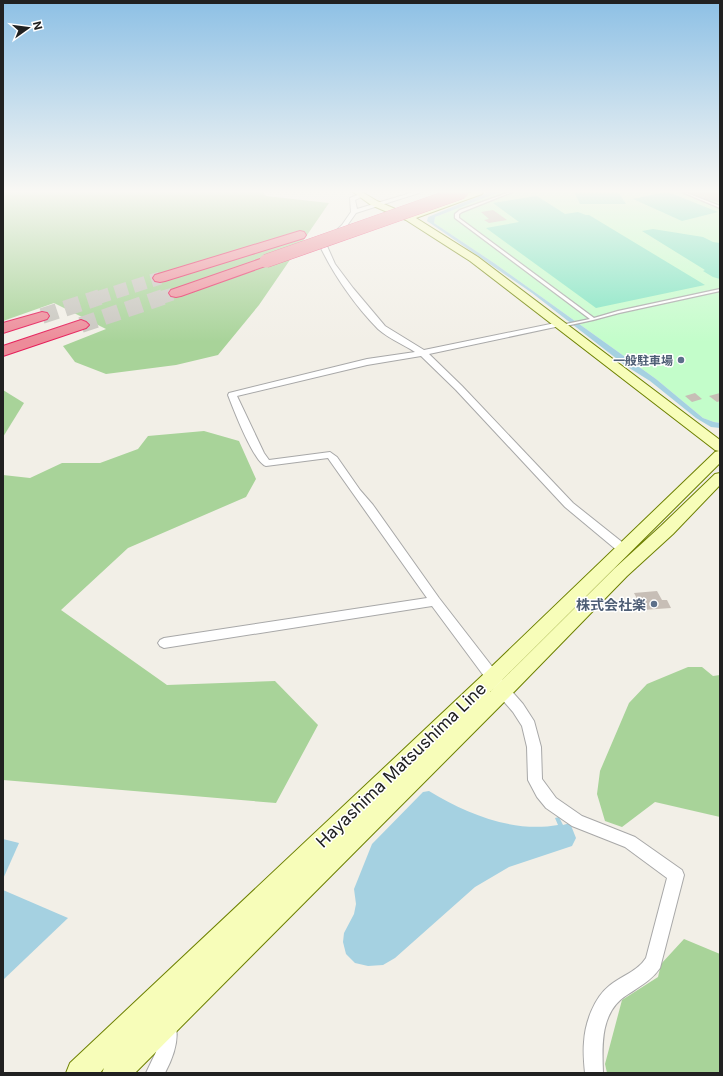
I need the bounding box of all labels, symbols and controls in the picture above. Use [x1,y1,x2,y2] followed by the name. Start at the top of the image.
[8,8,48,48] north arrow
[30,20,46,31] text: N
[613,353,673,368] place label: 一般駐車場
[676,355,686,365] marker: 一般駐車場
[576,596,646,613] place label: 株式会社楽
[649,599,659,609] marker: 株式会社楽
[312,678,490,852] street label: Hayashima Matsushima Line

